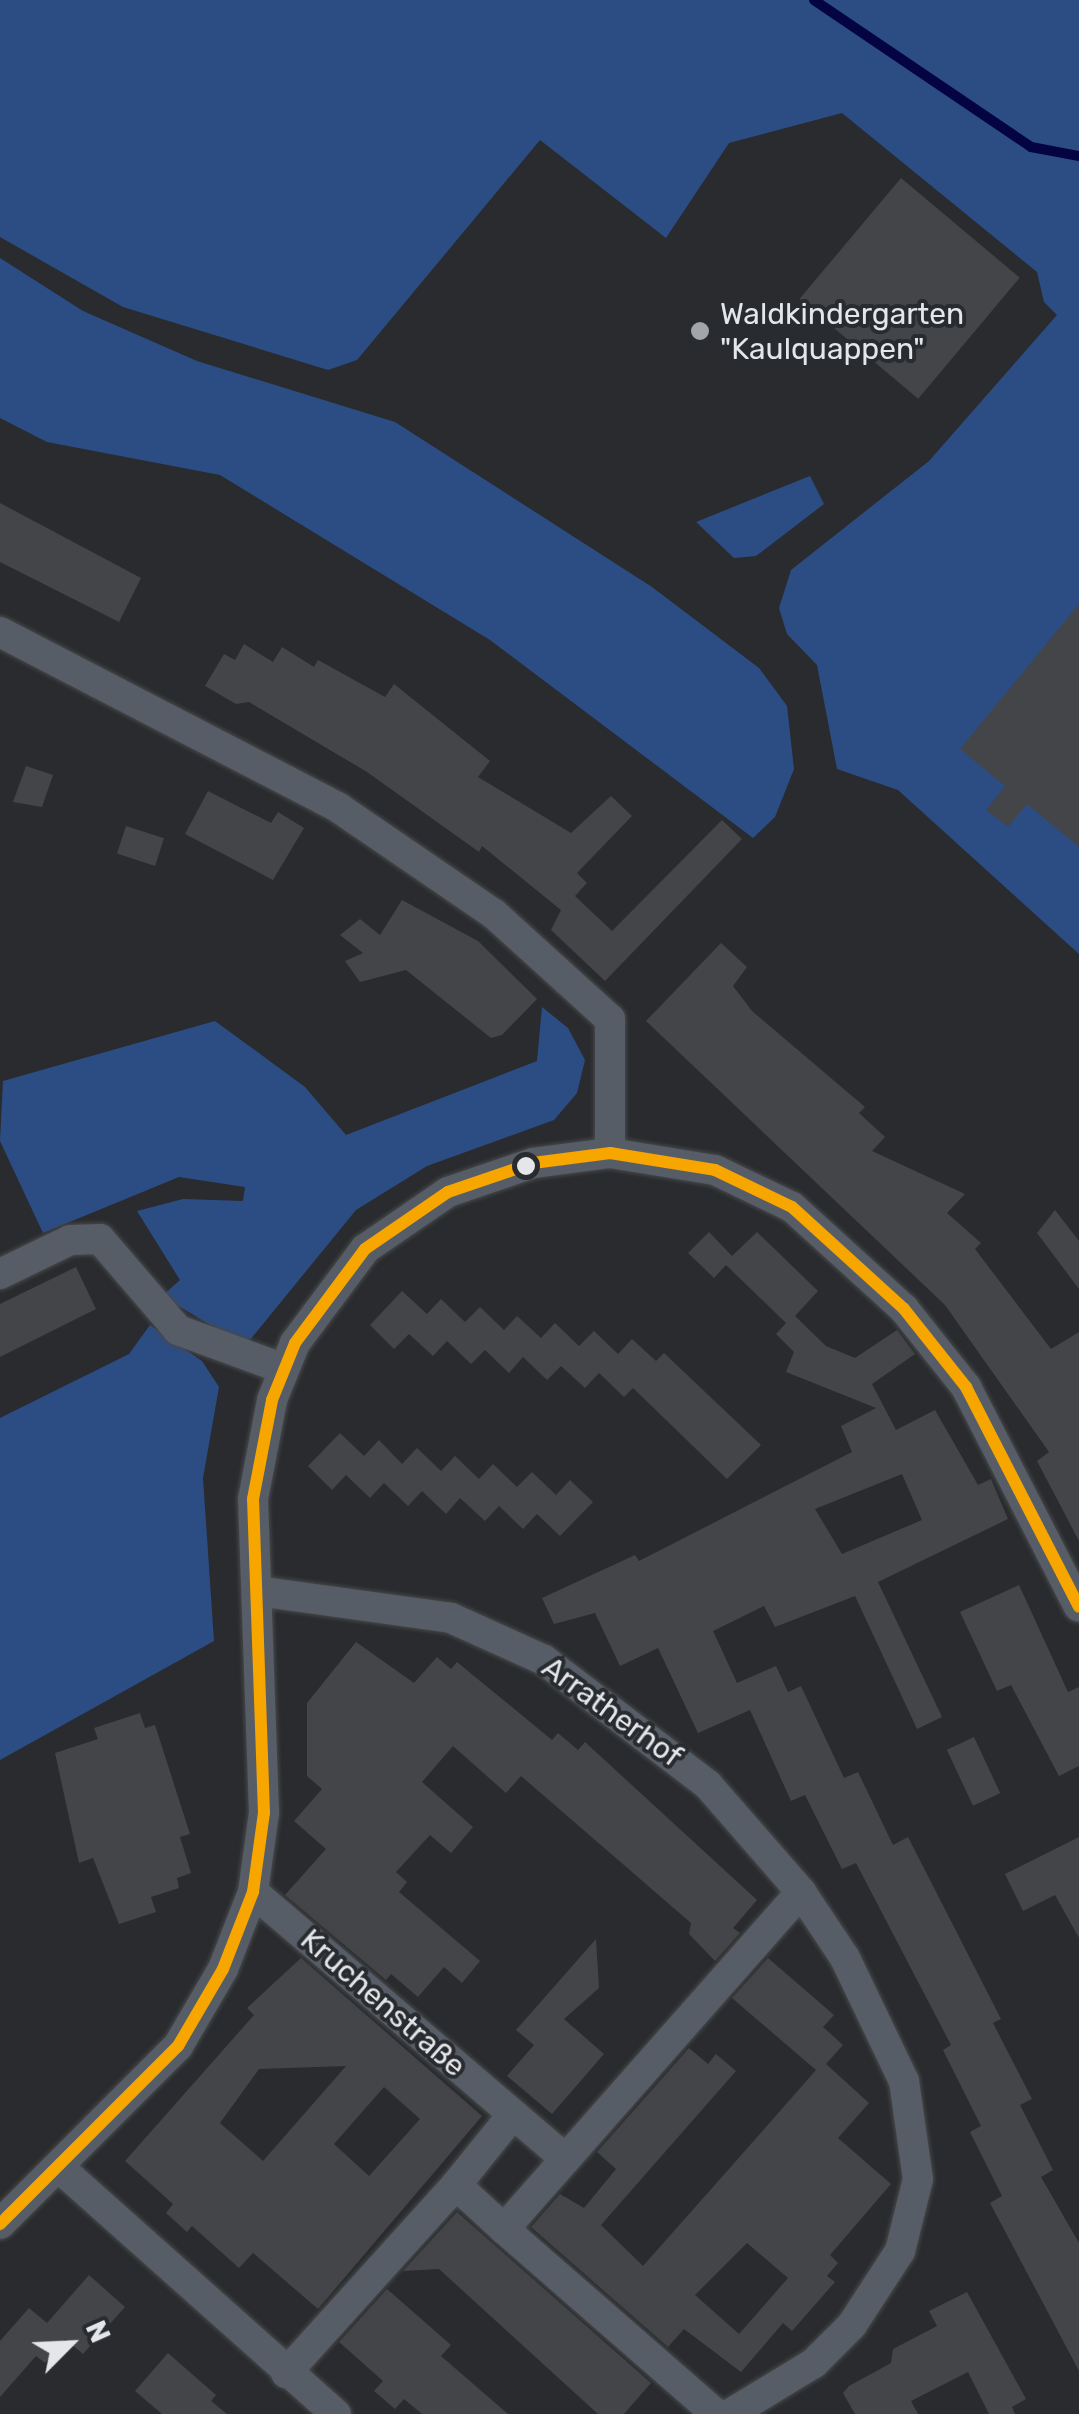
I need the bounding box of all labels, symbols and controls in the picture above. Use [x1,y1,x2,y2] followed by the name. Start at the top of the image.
[720,296,964,366] place label: Waldkindergarten "Kaulquappen"
[689,320,711,342] marker: Waldkindergarten "Kaulquappen"
[516,1156,536,1176] unlabelled marker
[535,1649,689,1775] street label: Arratherhof
[293,1922,473,2084] street label: Kruchenstraße
[20,2294,120,2394] north arrow
[79,2316,117,2347] text: N

